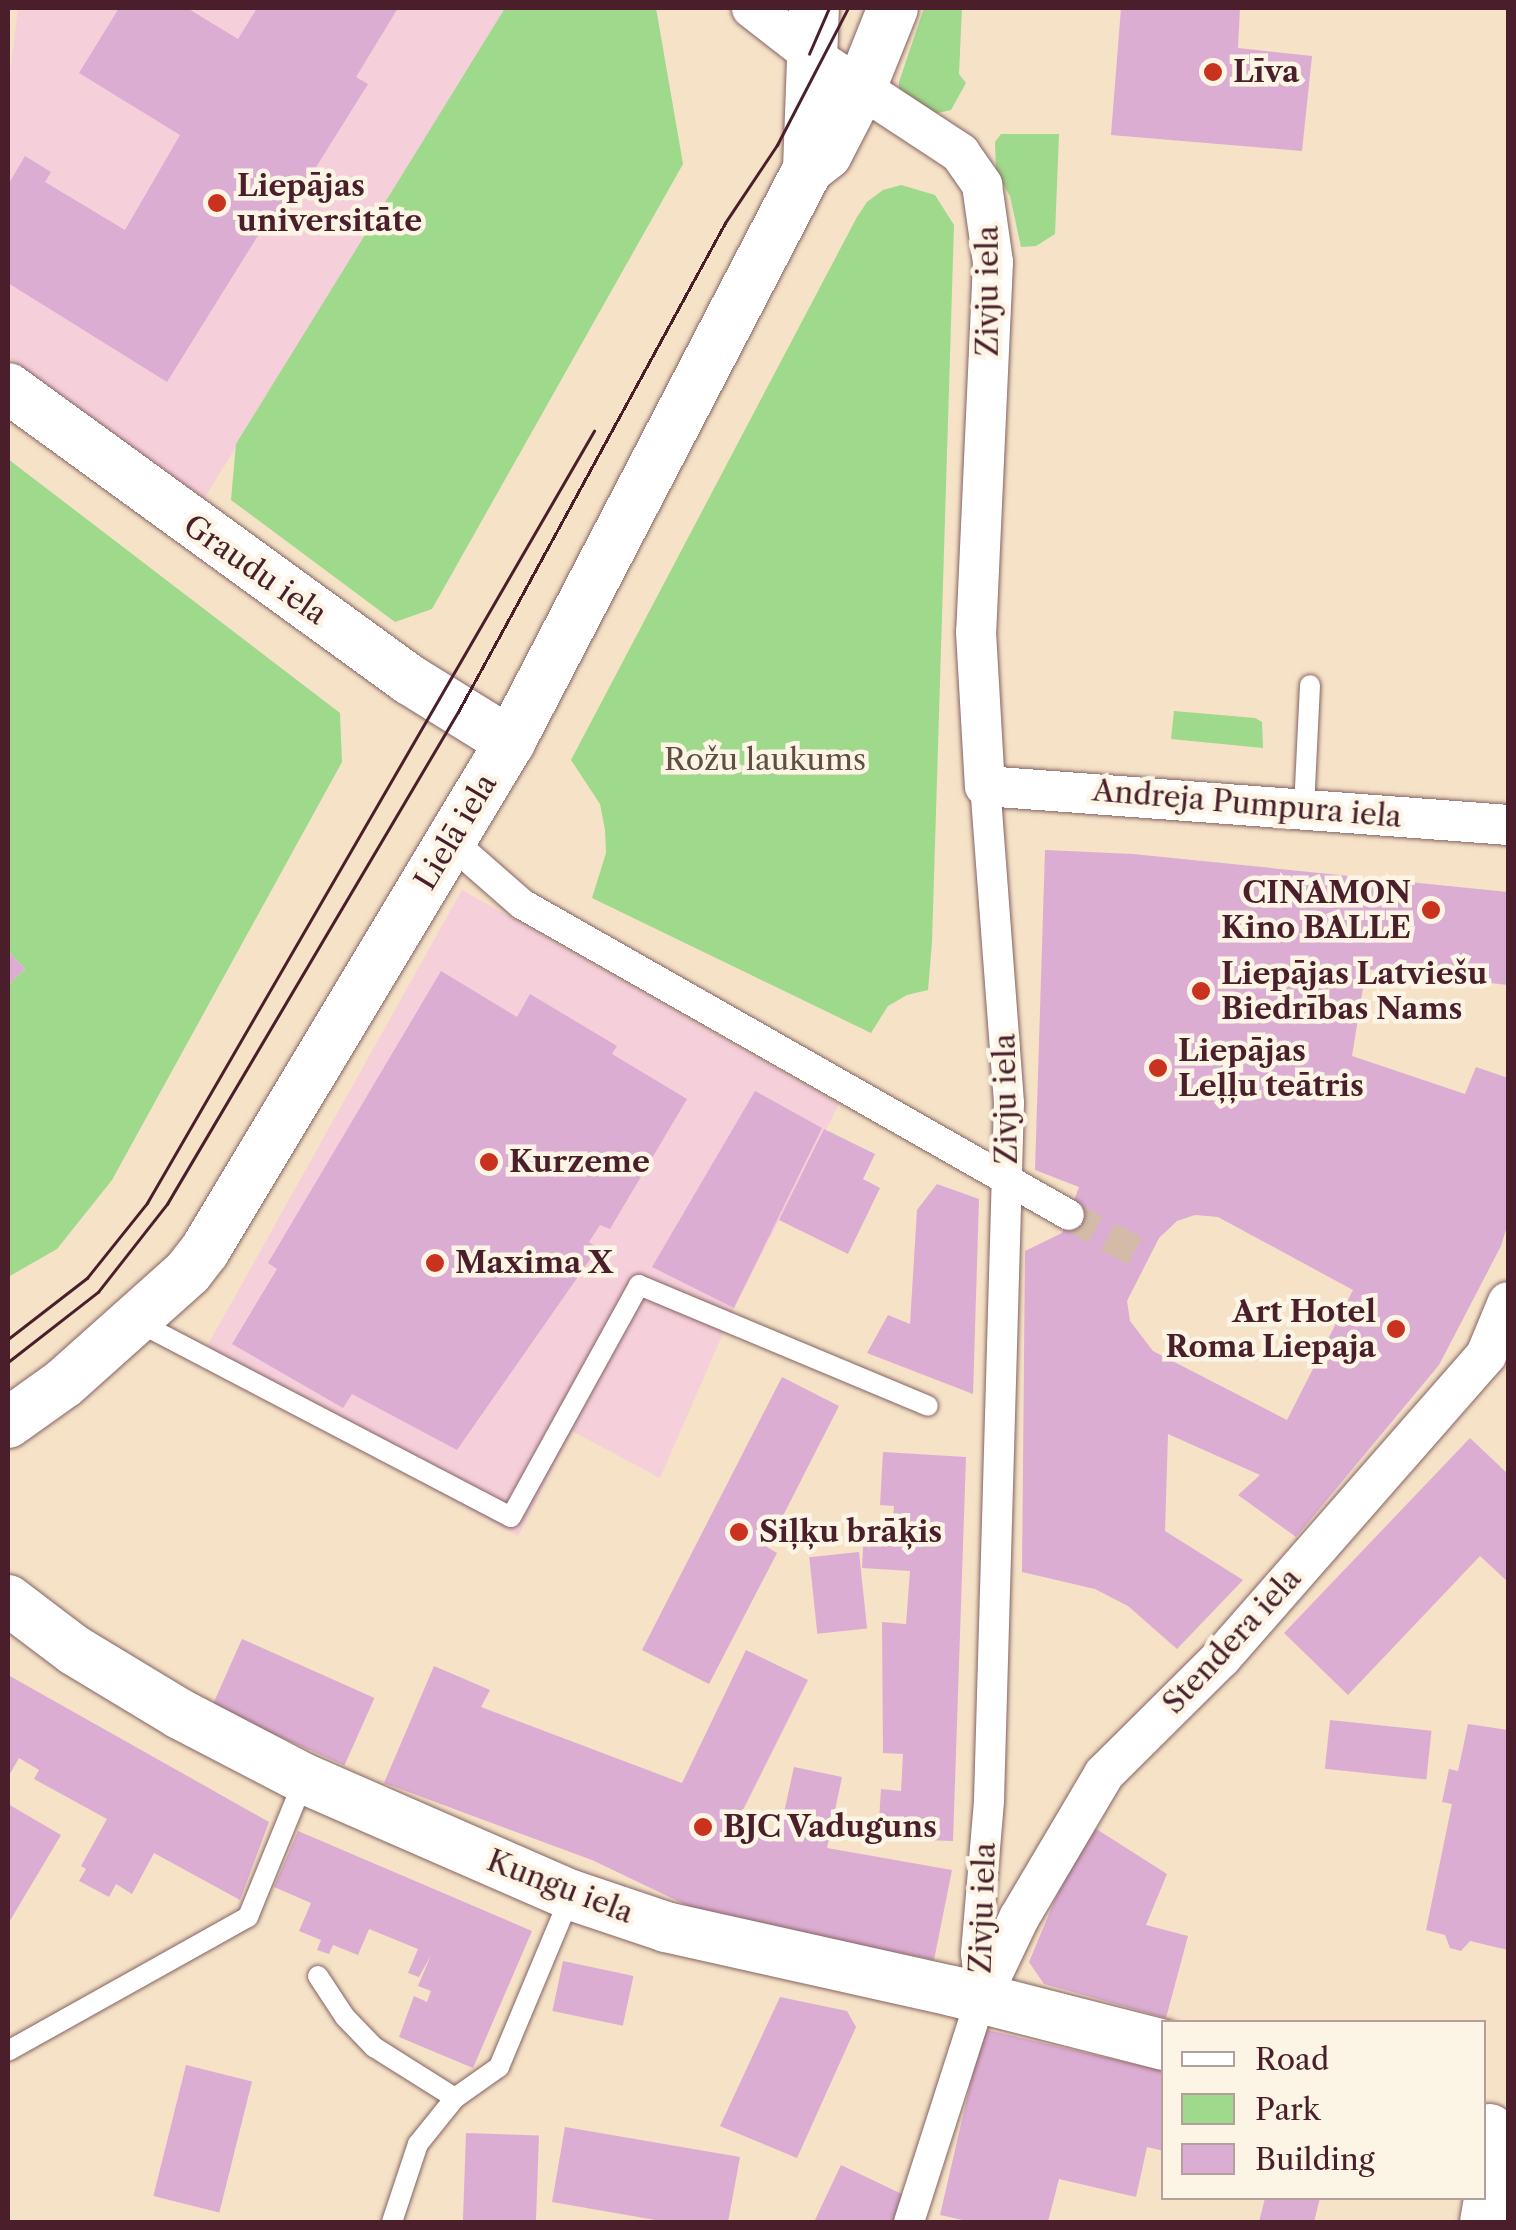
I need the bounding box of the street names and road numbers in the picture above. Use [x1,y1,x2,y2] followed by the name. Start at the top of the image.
[970,226,1006,356] street label: Zivju iela
[177,508,333,632] street label: Graudu iela
[407,767,505,897] street label: Lielā iela
[1091,773,1403,835] street label: Andreja Pumpura iela
[987,1033,1025,1165] street label: Zivju iela
[1155,1561,1309,1721] street label: Stendera iela
[963,1842,1003,1974] street label: Zivju iela
[482,1843,638,1931] street label: Kungu iela

